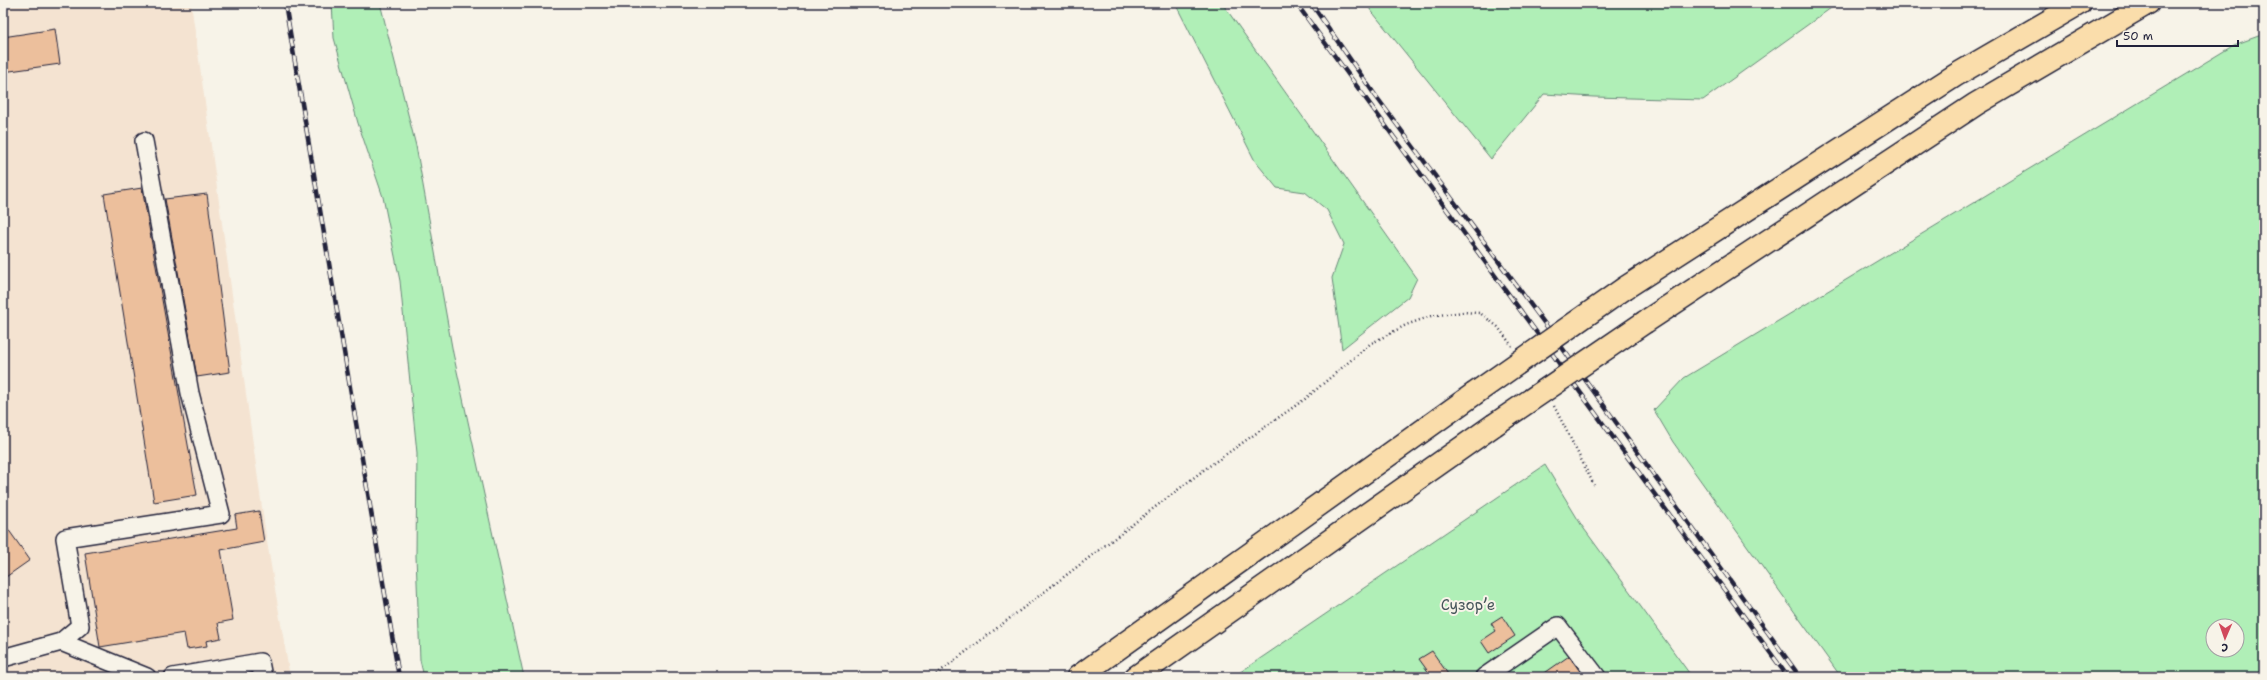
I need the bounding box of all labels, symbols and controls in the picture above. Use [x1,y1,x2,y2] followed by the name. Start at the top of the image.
[2117,22,2238,48] scale bar
[2123,28,2153,44] text: 50 m
[1441,595,1495,615] park label: Сузорʼе
[2205,618,2245,658] north arrow
[2221,640,2228,655] text: С

